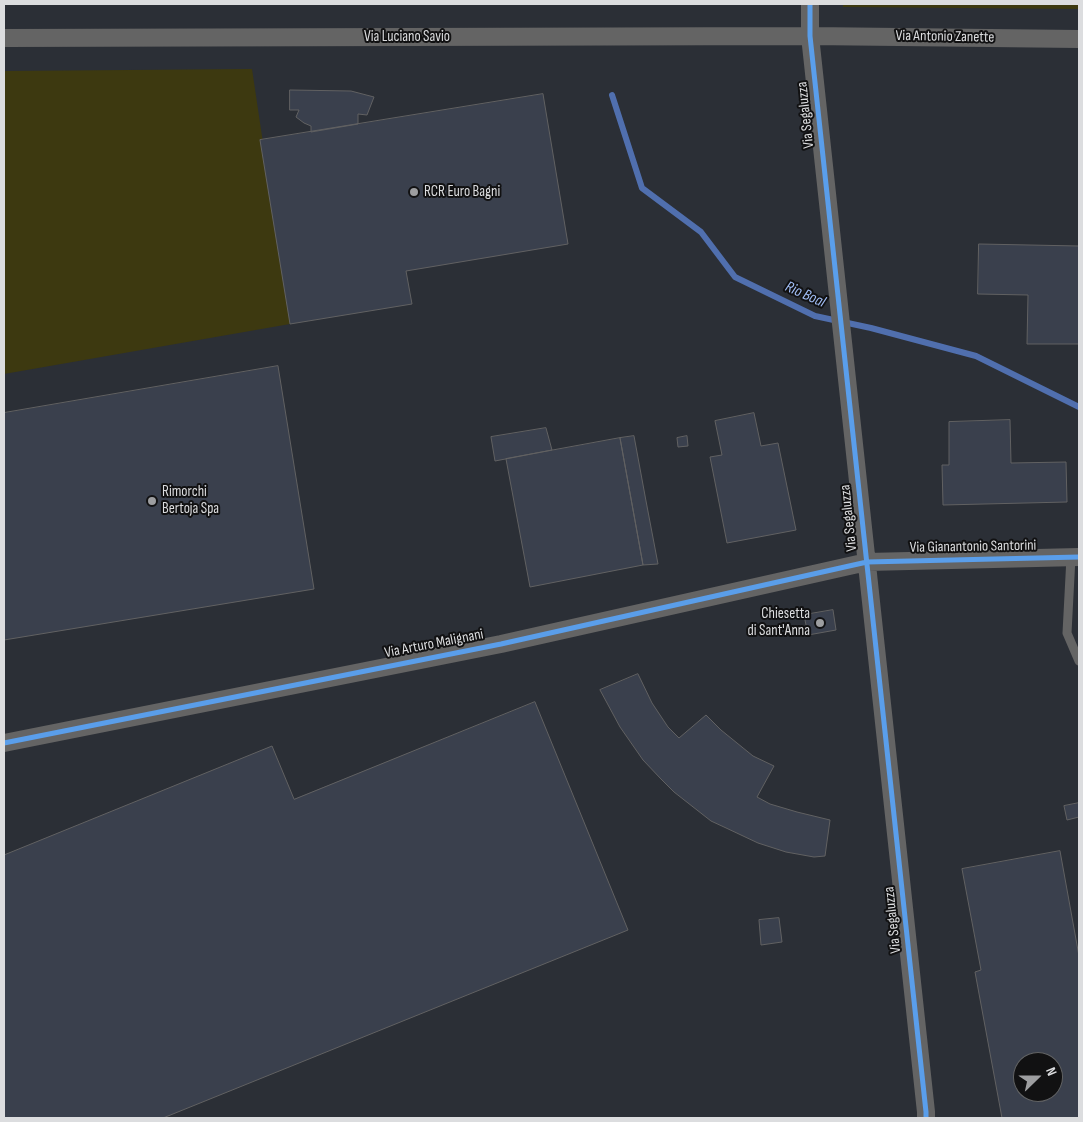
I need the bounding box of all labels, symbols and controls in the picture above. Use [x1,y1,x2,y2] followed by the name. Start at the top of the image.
[896,27,994,47] street label: Via Antonio Zanette
[364,28,450,46] street label: Via Luciano Savio
[794,81,818,149] street label: Via Segaluzza
[424,183,500,201] place label: RCR Euro Bagni
[408,186,420,198] marker: RCR Euro Bagni
[782,278,828,312] water label: Rio Boal
[162,483,219,518] place label: Rimorchi Bertoja Spa
[837,484,861,552] street label: Via Segaluzza
[146,495,158,507] marker: Rimorchi Bertoja Spa
[910,537,1036,557] street label: Via Gianantonio Santorini
[748,605,810,640] place label: Chiesetta di Sant'Anna
[814,617,826,629] marker: Chiesetta di Sant'Anna
[383,626,485,662] street label: Via Arturo Malignani
[881,886,905,954] street label: Via Segaluzza
[1013,1052,1063,1102] north arrow
[1042,1065,1061,1078] text: N

